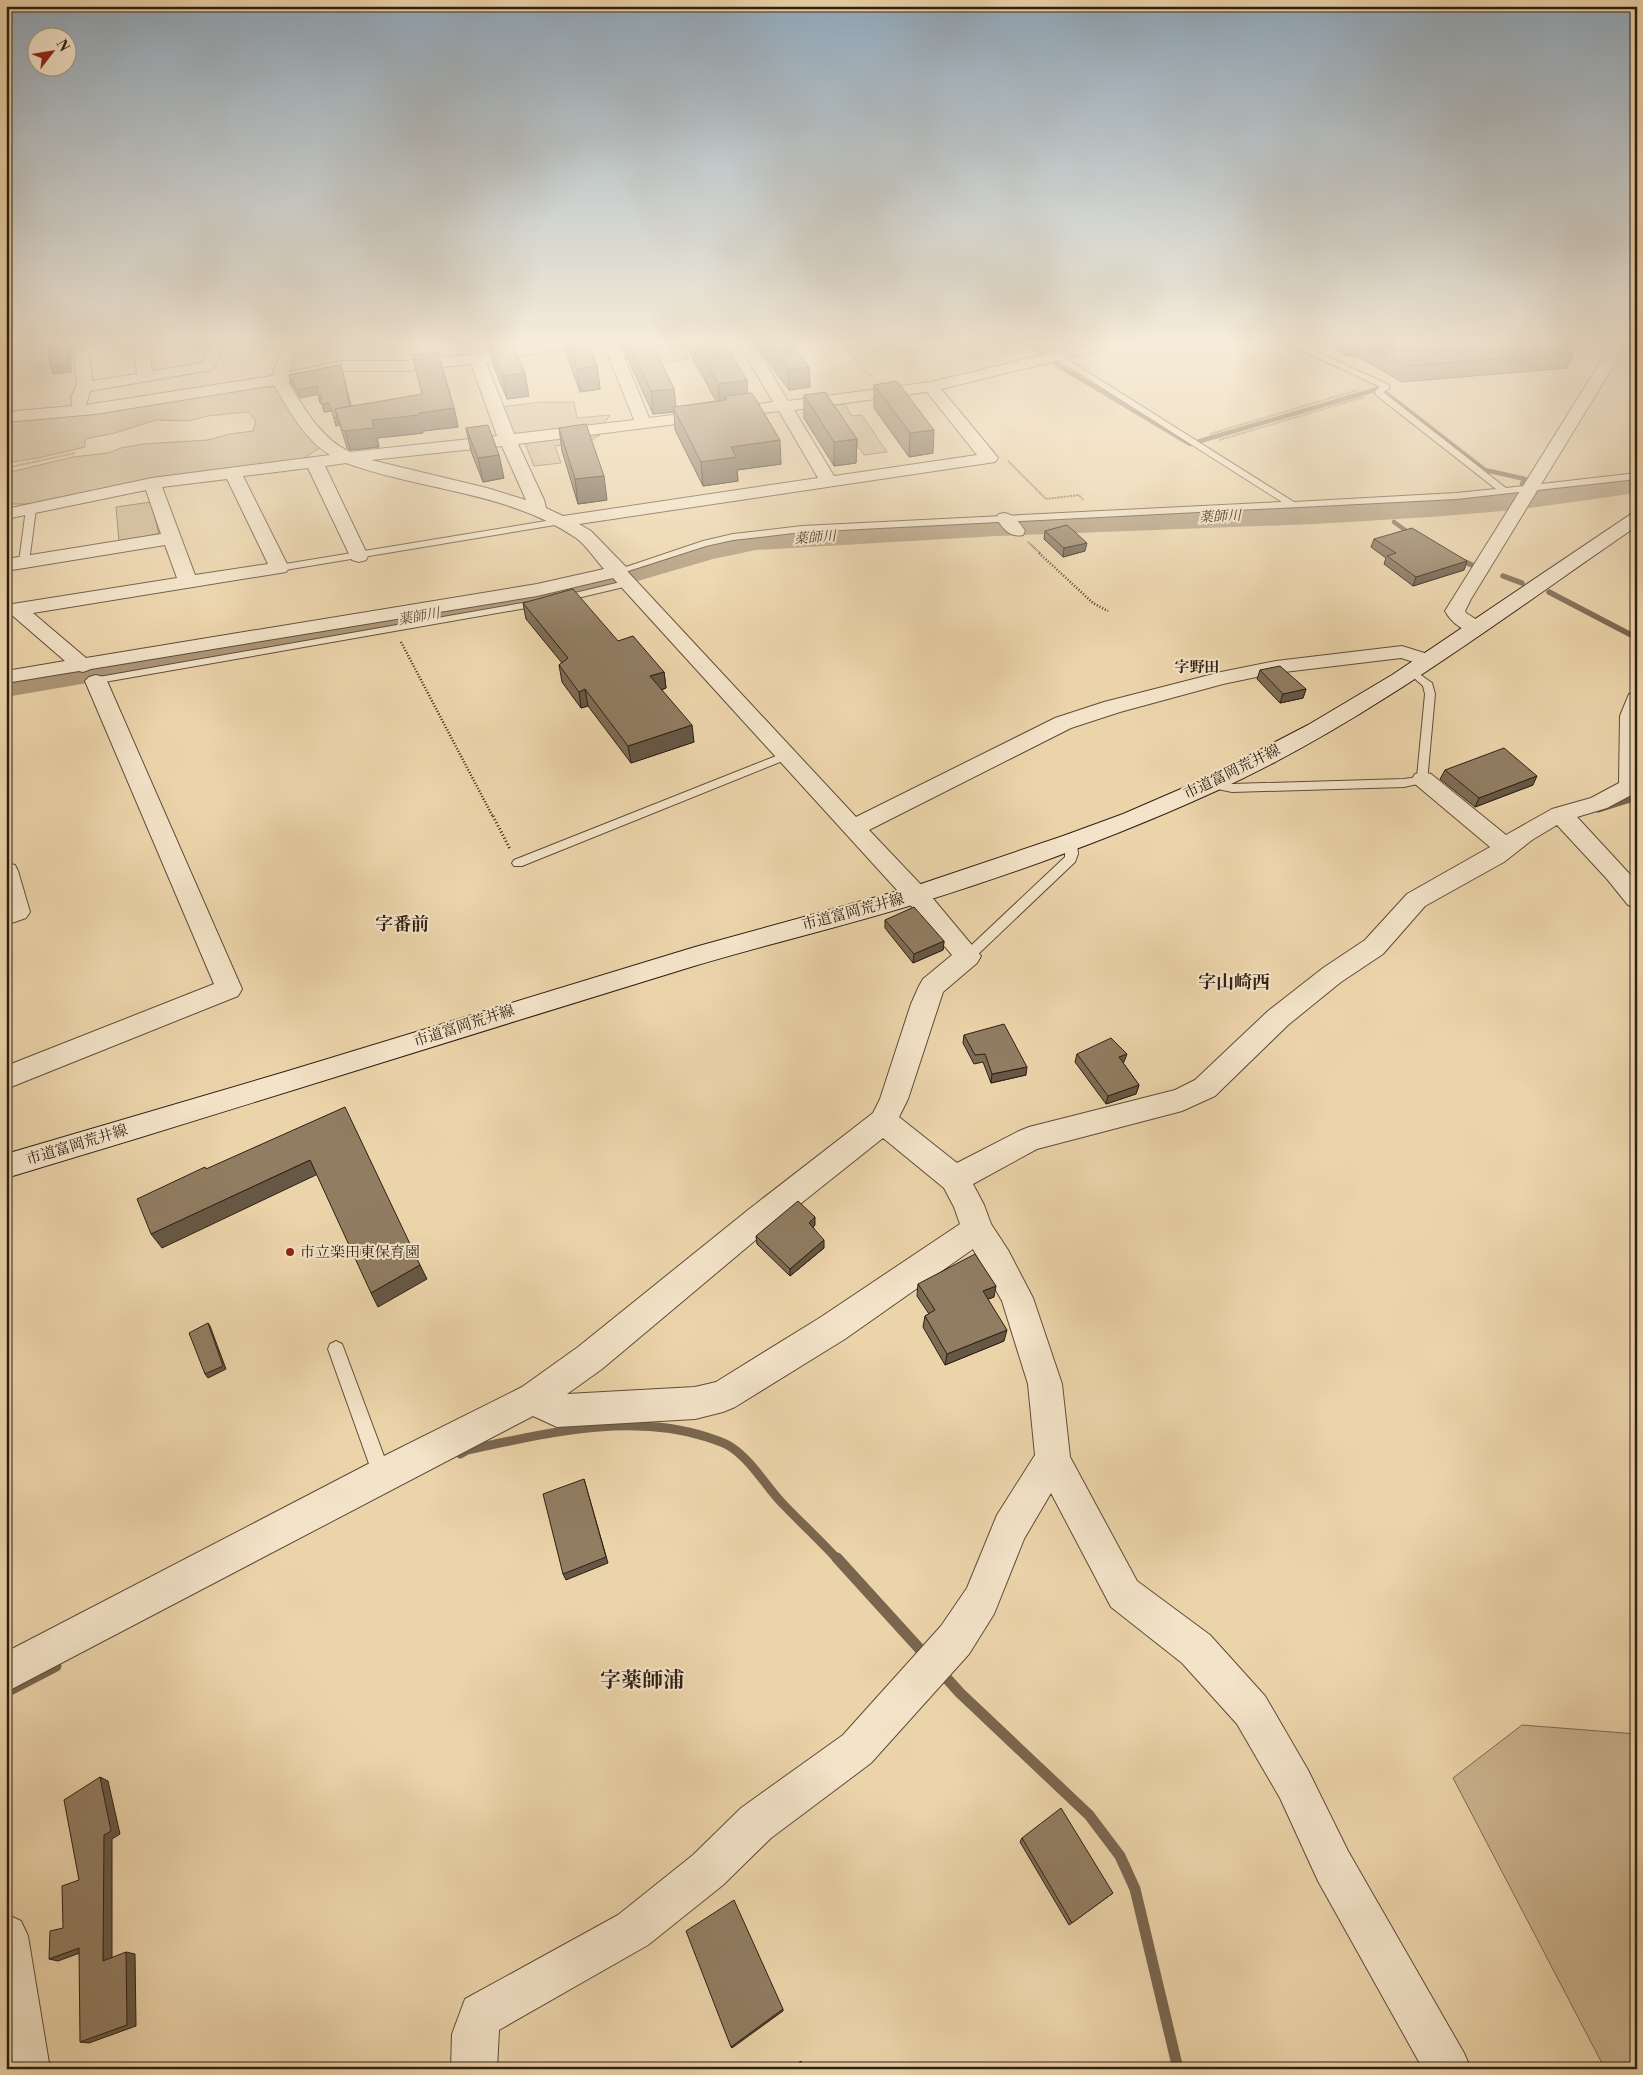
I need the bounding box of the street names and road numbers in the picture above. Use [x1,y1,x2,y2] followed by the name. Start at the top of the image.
[1181,740,1283,804] street label: 市道富岡荒井線
[800,889,906,935] street label: 市道富岡荒井線
[411,1001,517,1051] street label: 市道富岡荒井線
[24,1121,130,1169] street label: 市道富岡荒井線

